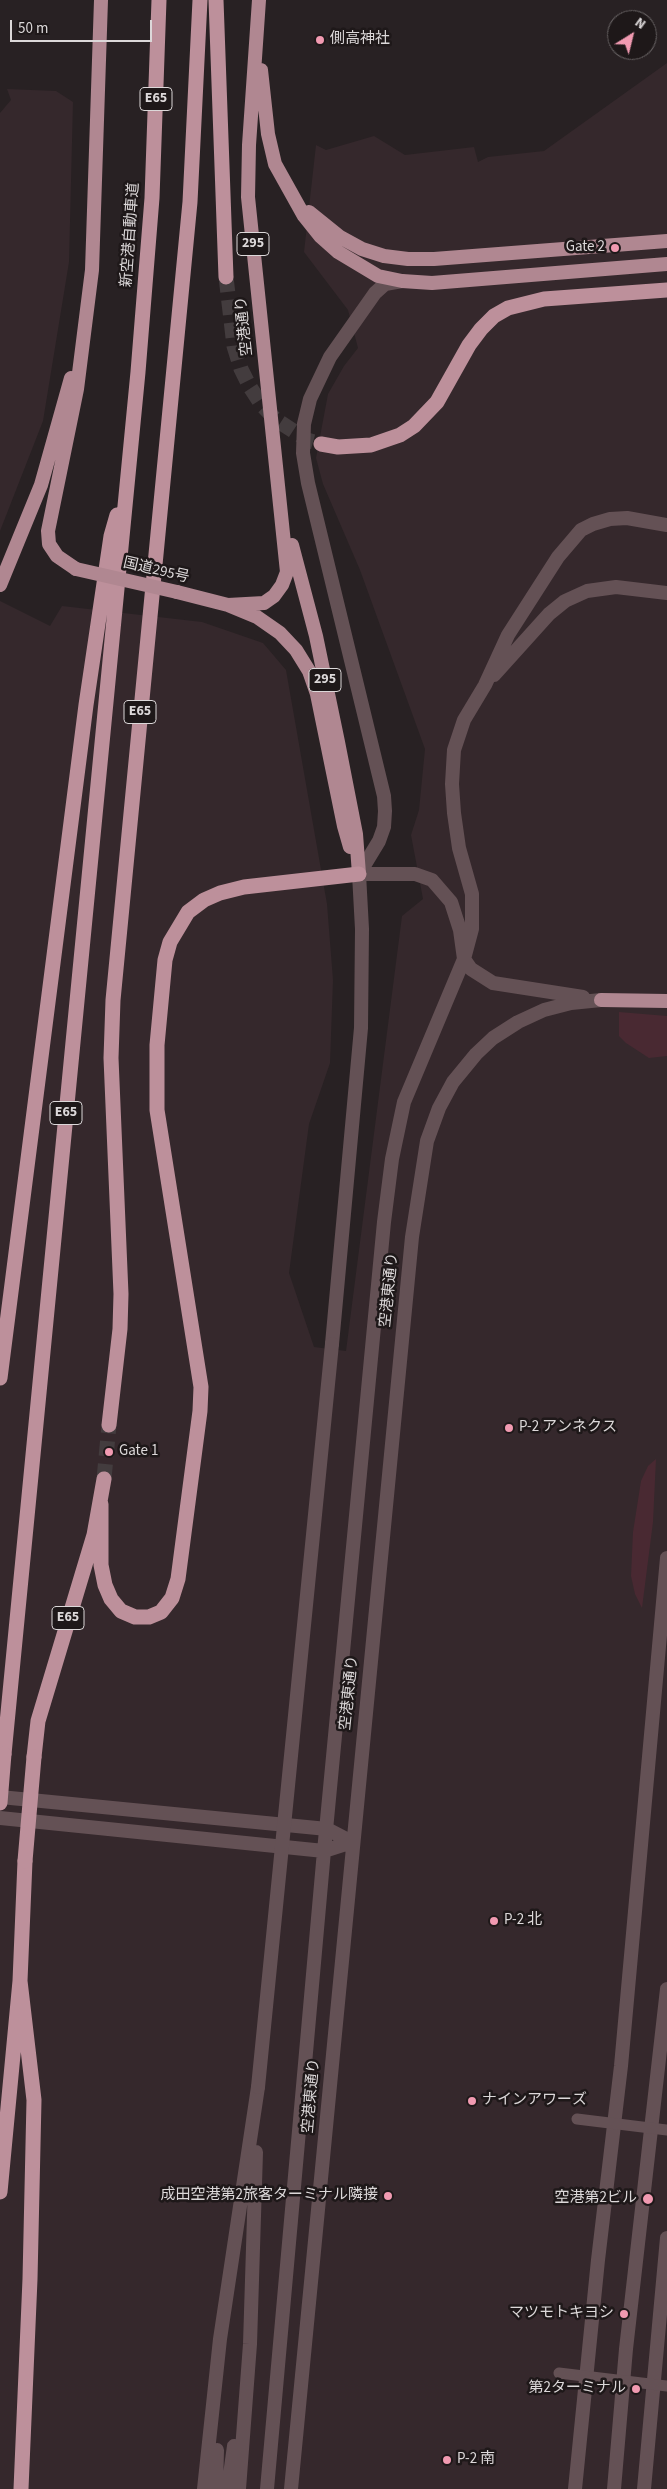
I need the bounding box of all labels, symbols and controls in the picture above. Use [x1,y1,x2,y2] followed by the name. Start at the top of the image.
[12,10,155,42] scale bar
[607,10,657,60] north arrow
[631,13,650,35] text: N
[18,18,48,39] text: 50 m
[330,31,390,49] place label: 側高神社
[314,34,326,46] marker: 側高神社
[140,88,172,110] road number: E65
[118,182,144,288] street label: 新空港自動車道
[237,232,269,255] road number: 295
[566,239,605,257] place label: Gate 2
[609,242,621,254] marker: Gate 2
[233,295,257,357] street label: 空港通り
[121,555,191,587] street label: 国道295号
[309,668,341,692] road number: 295
[124,700,156,724] road number: E65
[50,1102,82,1124] road number: E65
[377,1252,403,1328] street label: 空港東通り
[519,1419,617,1437] place label: P-2 アンネクス
[503,1422,515,1434] marker: P-2 アンネクス
[119,1443,158,1461] place label: Gate 1
[103,1446,115,1458] marker: Gate 1
[52,1606,84,1630] road number: E65
[337,1655,363,1731] street label: 空港東通り
[504,1912,542,1930] place label: P-2 北
[488,1915,500,1927] marker: P-2 北
[300,2058,324,2134] street label: 空港東通り
[482,2092,587,2110] place label: ナインアワーズ
[466,2095,478,2107] marker: ナインアワーズ
[161,2187,378,2205] place label: 成田空港第2旅客ターミナル隣接
[382,2190,394,2202] marker: 成田空港第2旅客ターミナル隣接
[555,2190,637,2208] place label: 空港第2ビル
[641,2192,655,2206] marker: 空港第2ビル
[509,2305,614,2323] place label: マツモトキヨシ
[618,2308,630,2320] marker: マツモトキヨシ
[529,2380,626,2398] place label: 第2ターミナル
[630,2383,642,2395] marker: 第2ターミナル
[457,2451,495,2469] place label: P-2 南
[441,2454,453,2466] marker: P-2 南

